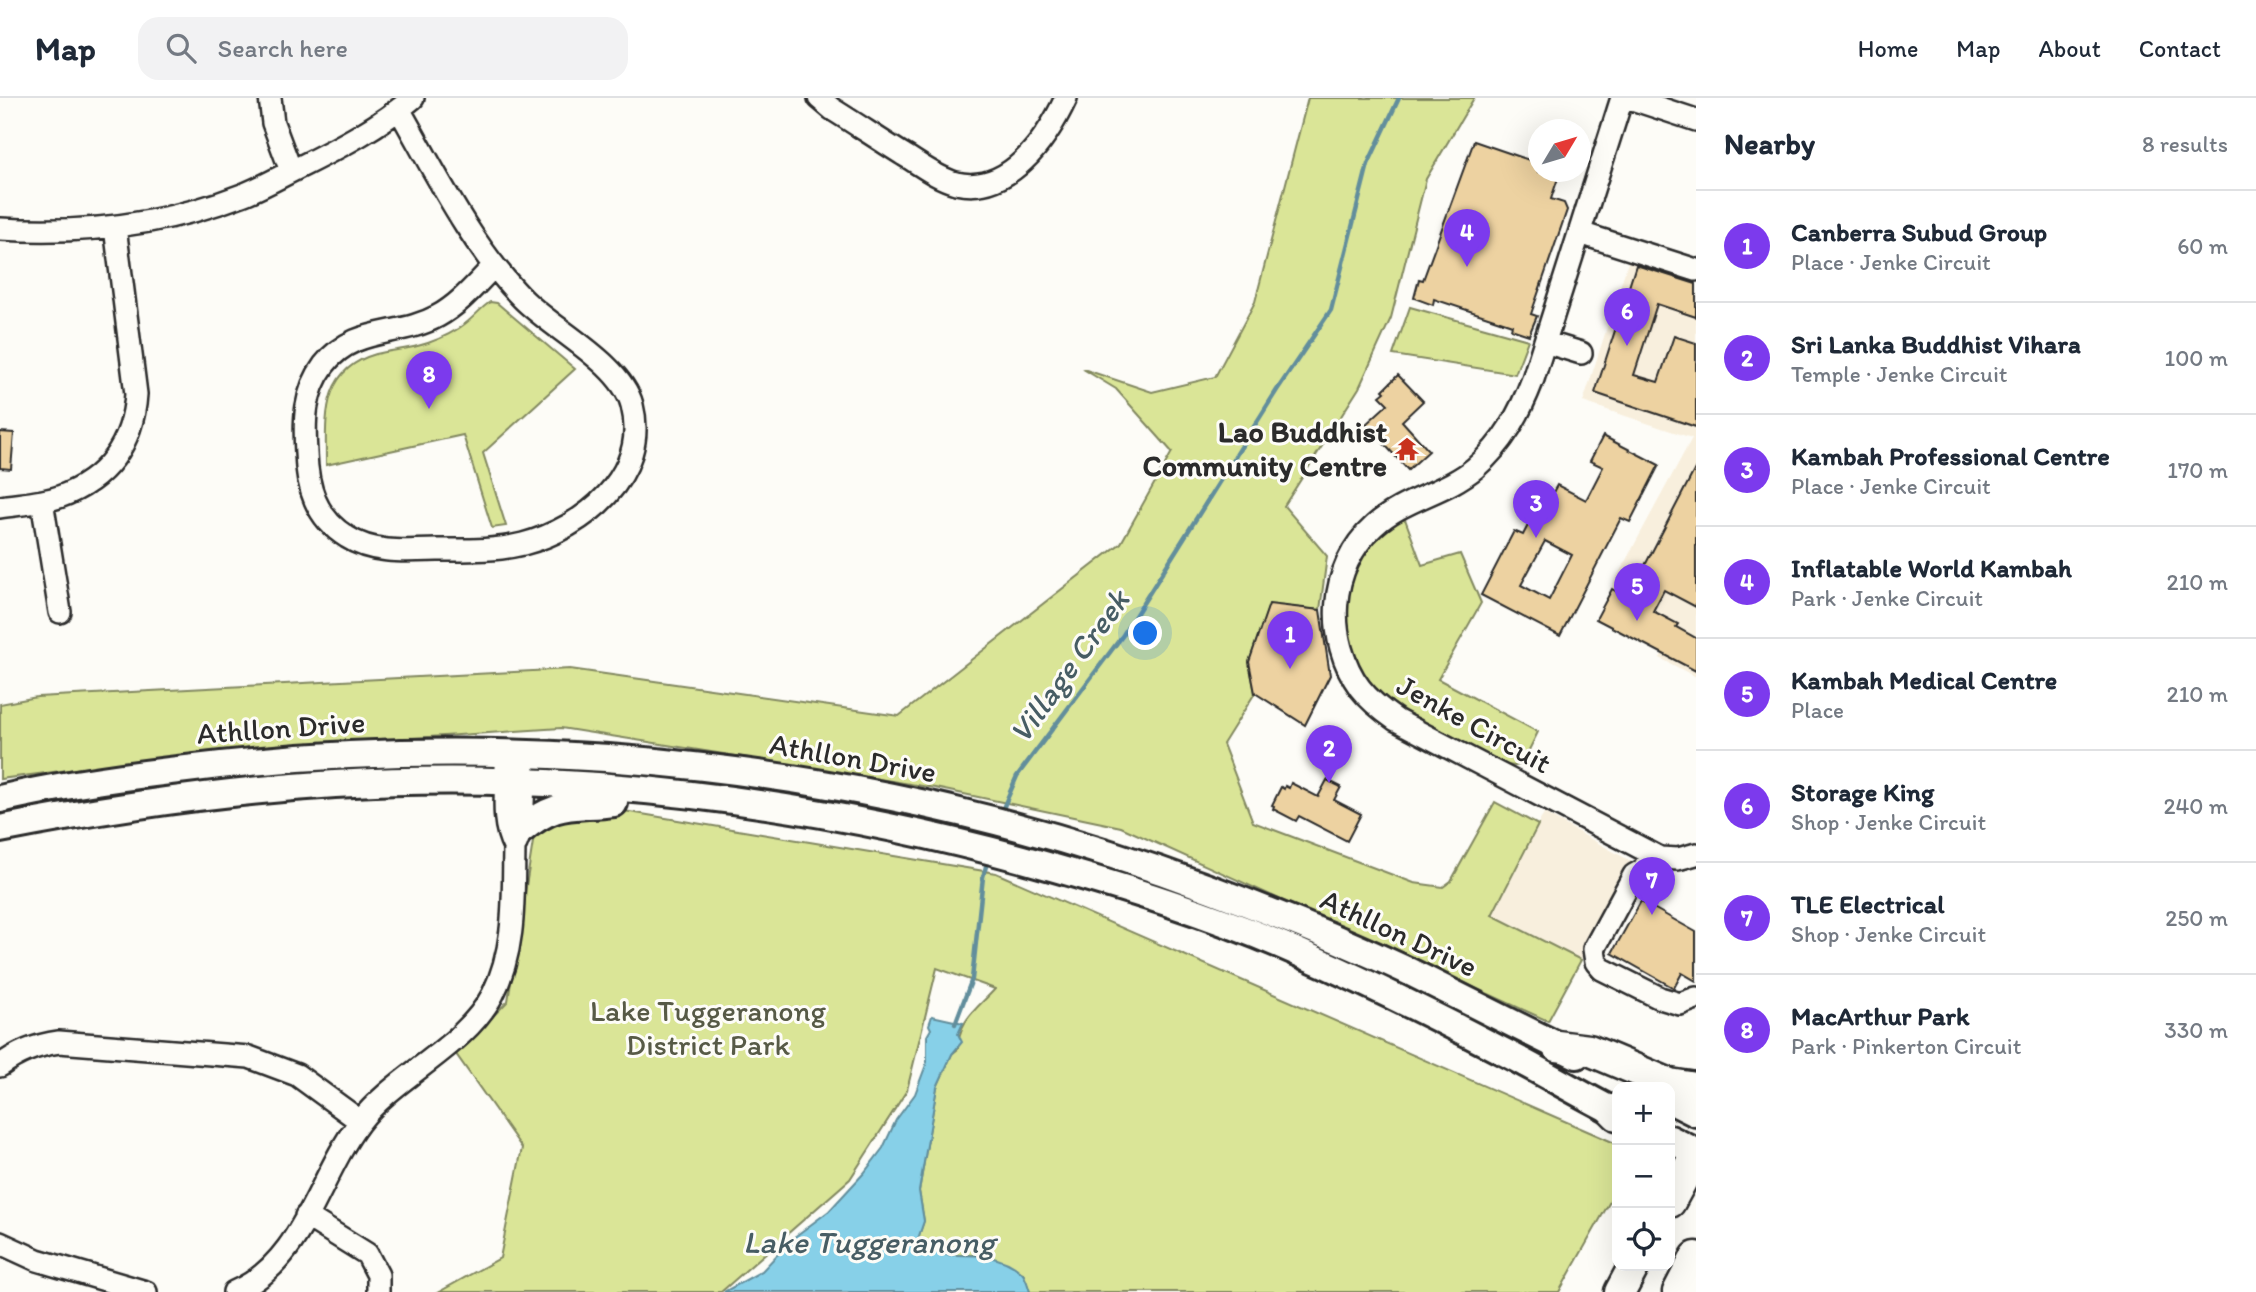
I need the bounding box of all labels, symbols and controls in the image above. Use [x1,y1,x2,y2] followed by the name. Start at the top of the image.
[138,17,628,80] search box
[35,29,96,68] text: Map
[162,29,200,67] icon: search
[218,32,348,64] text: Search here
[1858,34,1918,63] text: Home
[1956,34,2000,63] text: Map
[2038,34,2101,63] text: About
[2139,34,2221,63] text: Contact
[1528,119,1591,182] north arrow
[1724,125,1815,162] text: Nearby
[2142,130,2228,158] text: 8 results
[1444,209,1490,267] pin: 4
[1791,216,2047,248] text: Canberra Subud Group
[1742,232,1752,260] text: 1
[2177,232,2228,260] text: 60 m
[1791,248,1991,276] text: Place · Jenke Circuit
[1604,288,1650,346] pin: 6
[1791,328,2081,360] text: Sri Lanka Buddhist Vihara
[1741,344,1753,372] text: 2
[2164,344,2228,372] text: 100 m
[406,351,452,409] pin: 8
[1791,360,2007,388] text: Temple · Jenke Circuit
[1142,413,1388,484] place label: Lao Buddhist Community Centre
[1393,435,1421,463] temple icon: Lao Buddhist Community Centre
[1791,440,2110,472] text: Kambah Professional Centre
[1741,456,1753,484] text: 3
[2167,456,2228,484] text: 170 m
[1791,472,1991,500] text: Place · Jenke Circuit
[1513,480,1559,538] pin: 3
[1791,552,2072,584] text: Inflatable World Kambah
[1614,563,1660,621] pin: 5
[1740,568,1754,596] text: 4
[2167,568,2228,596] text: 210 m
[1001,581,1138,750] water label: Village Creek
[1791,584,1983,612] text: Park · Jenke Circuit
[1267,611,1313,669] pin: 1
[1128,616,1162,650] your location
[1791,664,2057,696] text: Kambah Medical Centre
[1391,666,1558,781] street label: Jenke Circuit
[1741,680,1753,708] text: 5
[2167,680,2228,708] text: 210 m
[1791,696,1844,724] text: Place
[196,703,366,752] street label: Athllon Drive
[767,725,939,790] street label: Athllon Drive
[1306,725,1352,783] pin: 2
[1791,776,1934,808] text: Storage King
[1741,792,1753,820] text: 6
[2163,792,2228,820] text: 240 m
[1791,808,1986,836] text: Shop · Jenke Circuit
[1629,857,1675,915] pin: 7
[1315,880,1483,985] street label: Athllon Drive
[1791,888,1945,920] text: TLE Electrical
[1741,904,1753,932] text: 7
[2165,904,2228,932] text: 250 m
[1791,920,1986,948] text: Shop · Jenke Circuit
[590,992,827,1063] park label: Lake Tuggeranong District Park
[1791,1000,1969,1032] text: MacArthur Park
[1741,1016,1753,1044] text: 8
[2164,1016,2228,1044] text: 330 m
[1791,1032,2021,1060] text: Park · Pinkerton Circuit
[1612,1082,1675,1271] map controls
[1612,1082,1675,1145] button: +
[1612,1145,1675,1208] button: −
[1612,1208,1675,1271] button: locate
[743,1223,998,1261] water label: Lake Tuggeranong

